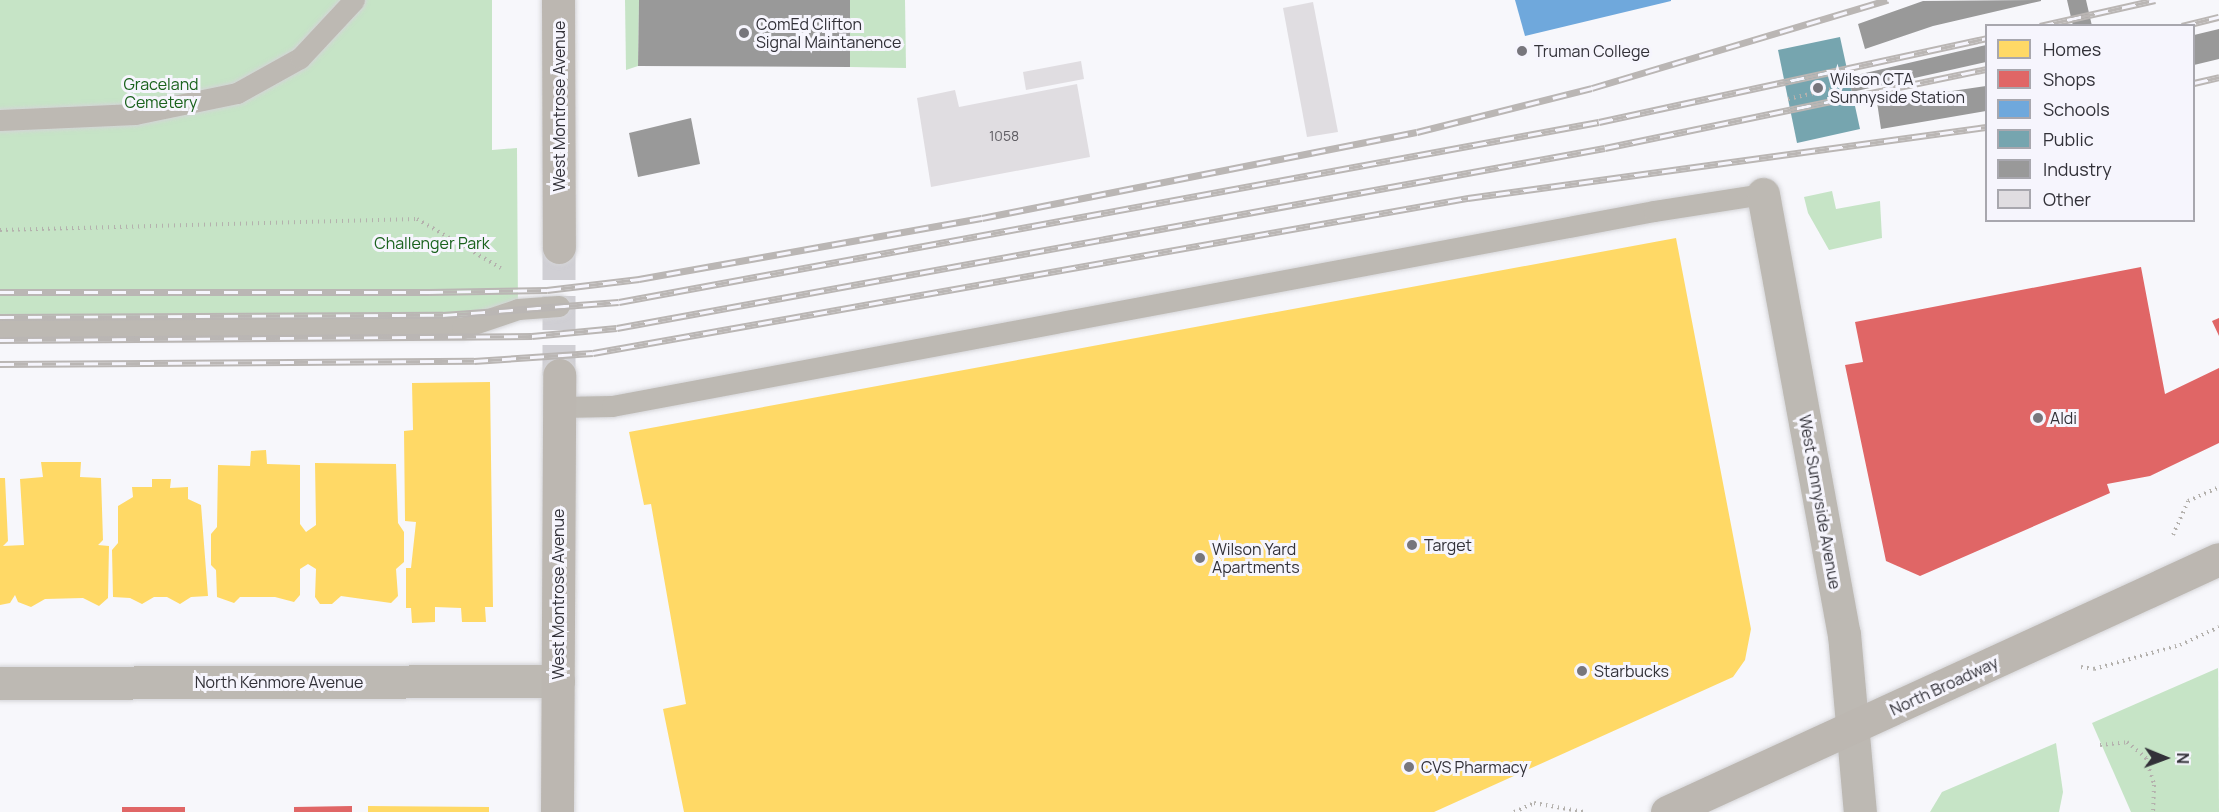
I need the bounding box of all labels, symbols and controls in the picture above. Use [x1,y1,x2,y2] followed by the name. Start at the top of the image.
[756,14,901,52] place label: ComEd Clifton Signal Maintanence
[549,21,569,191] street label: West Montrose Avenue
[1985,24,2195,222] legend
[737,26,751,40] marker: ComEd Clifton Signal Maintanence
[2043,37,2101,61] text: Homes
[1534,41,1650,61] place label: Truman College
[1515,44,1529,58] marker: Truman College
[2043,67,2095,91] text: Shops
[1830,69,1965,107] place label: Wilson CTA Sunnyside Station
[123,74,199,112] park label: Graceland Cemetery
[1811,81,1825,95] marker: Wilson CTA Sunnyside Station
[2043,97,2110,121] text: Schools
[2043,127,2094,151] text: Public
[989,128,1019,144] house number: 1058
[2043,157,2112,181] text: Industry
[2043,187,2091,211] text: Other
[374,233,490,253] park label: Challenger Park
[2050,408,2077,428] place label: Aldi
[2031,411,2045,425] marker: Aldi
[1795,413,1845,591] street label: West Sunnyside Avenue
[548,509,568,679] street label: West Montrose Avenue
[1424,535,1472,555] place label: Target
[1405,538,1419,552] marker: Target
[1212,539,1300,577] place label: Wilson Yard Apartments
[1193,551,1207,565] marker: Wilson Yard Apartments
[1887,653,2001,719] street label: North Broadway
[1594,661,1669,681] place label: Starbucks
[1575,664,1589,678] marker: Starbucks
[195,672,363,692] street label: North Kenmore Avenue
[2135,728,2195,788] north arrow
[2172,752,2194,764] text: N
[1421,757,1528,777] place label: CVS Pharmacy
[1402,760,1416,774] marker: CVS Pharmacy

